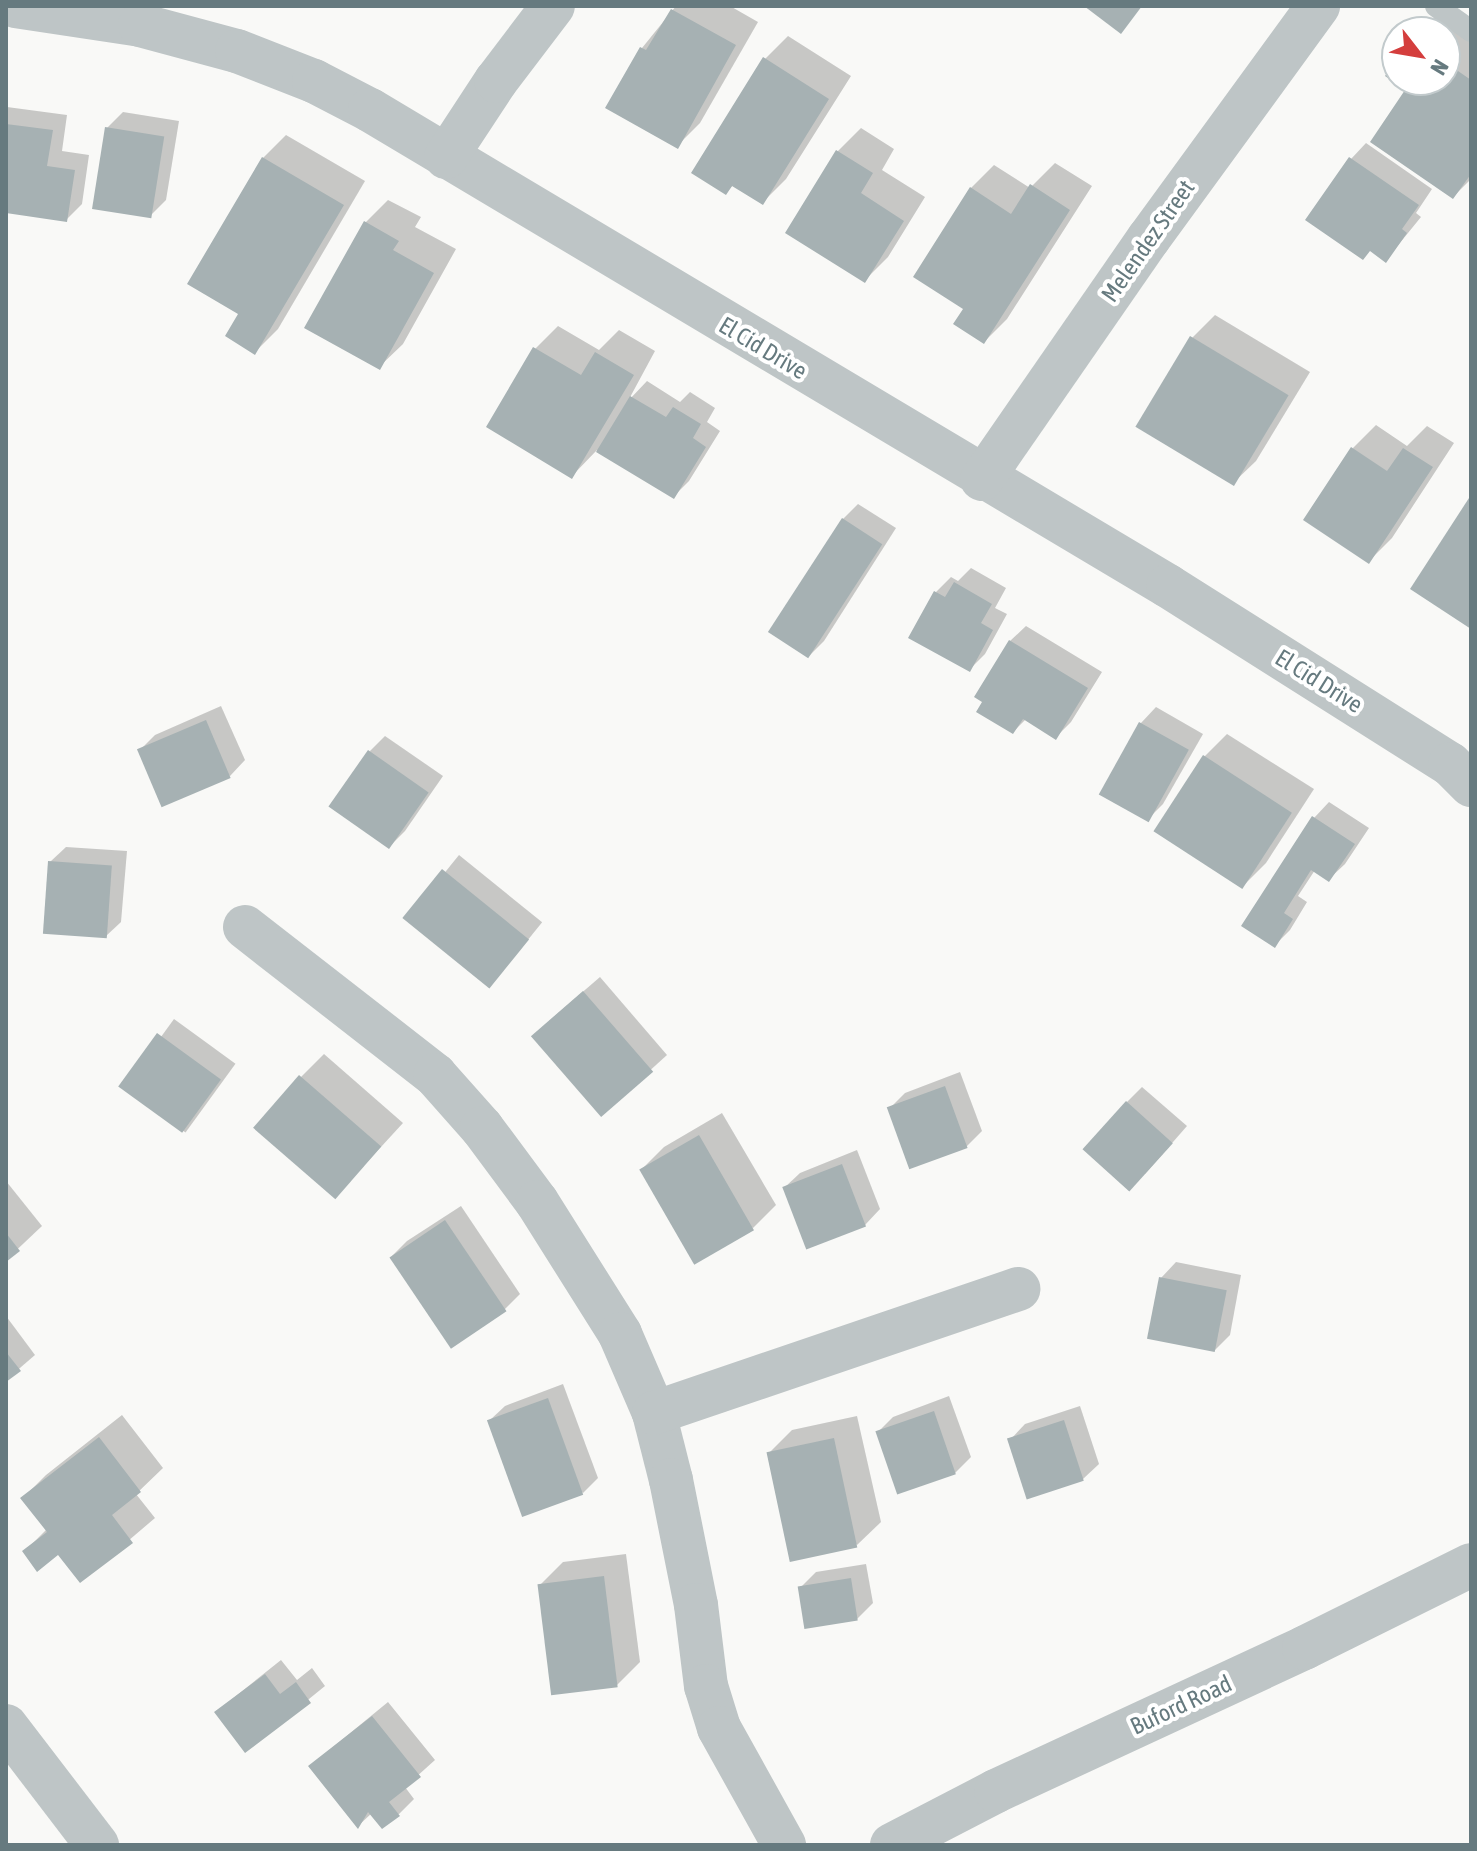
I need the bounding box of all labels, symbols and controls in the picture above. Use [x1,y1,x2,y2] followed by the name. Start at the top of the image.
[1381,16,1461,96] north arrow
[1425,55,1454,80] text: N
[1095,174,1201,308] street label: Melendez Street
[714,311,812,385] street label: El Cid Drive
[1270,643,1368,719] street label: El Cid Drive
[1126,1669,1236,1741] street label: Buford Road

